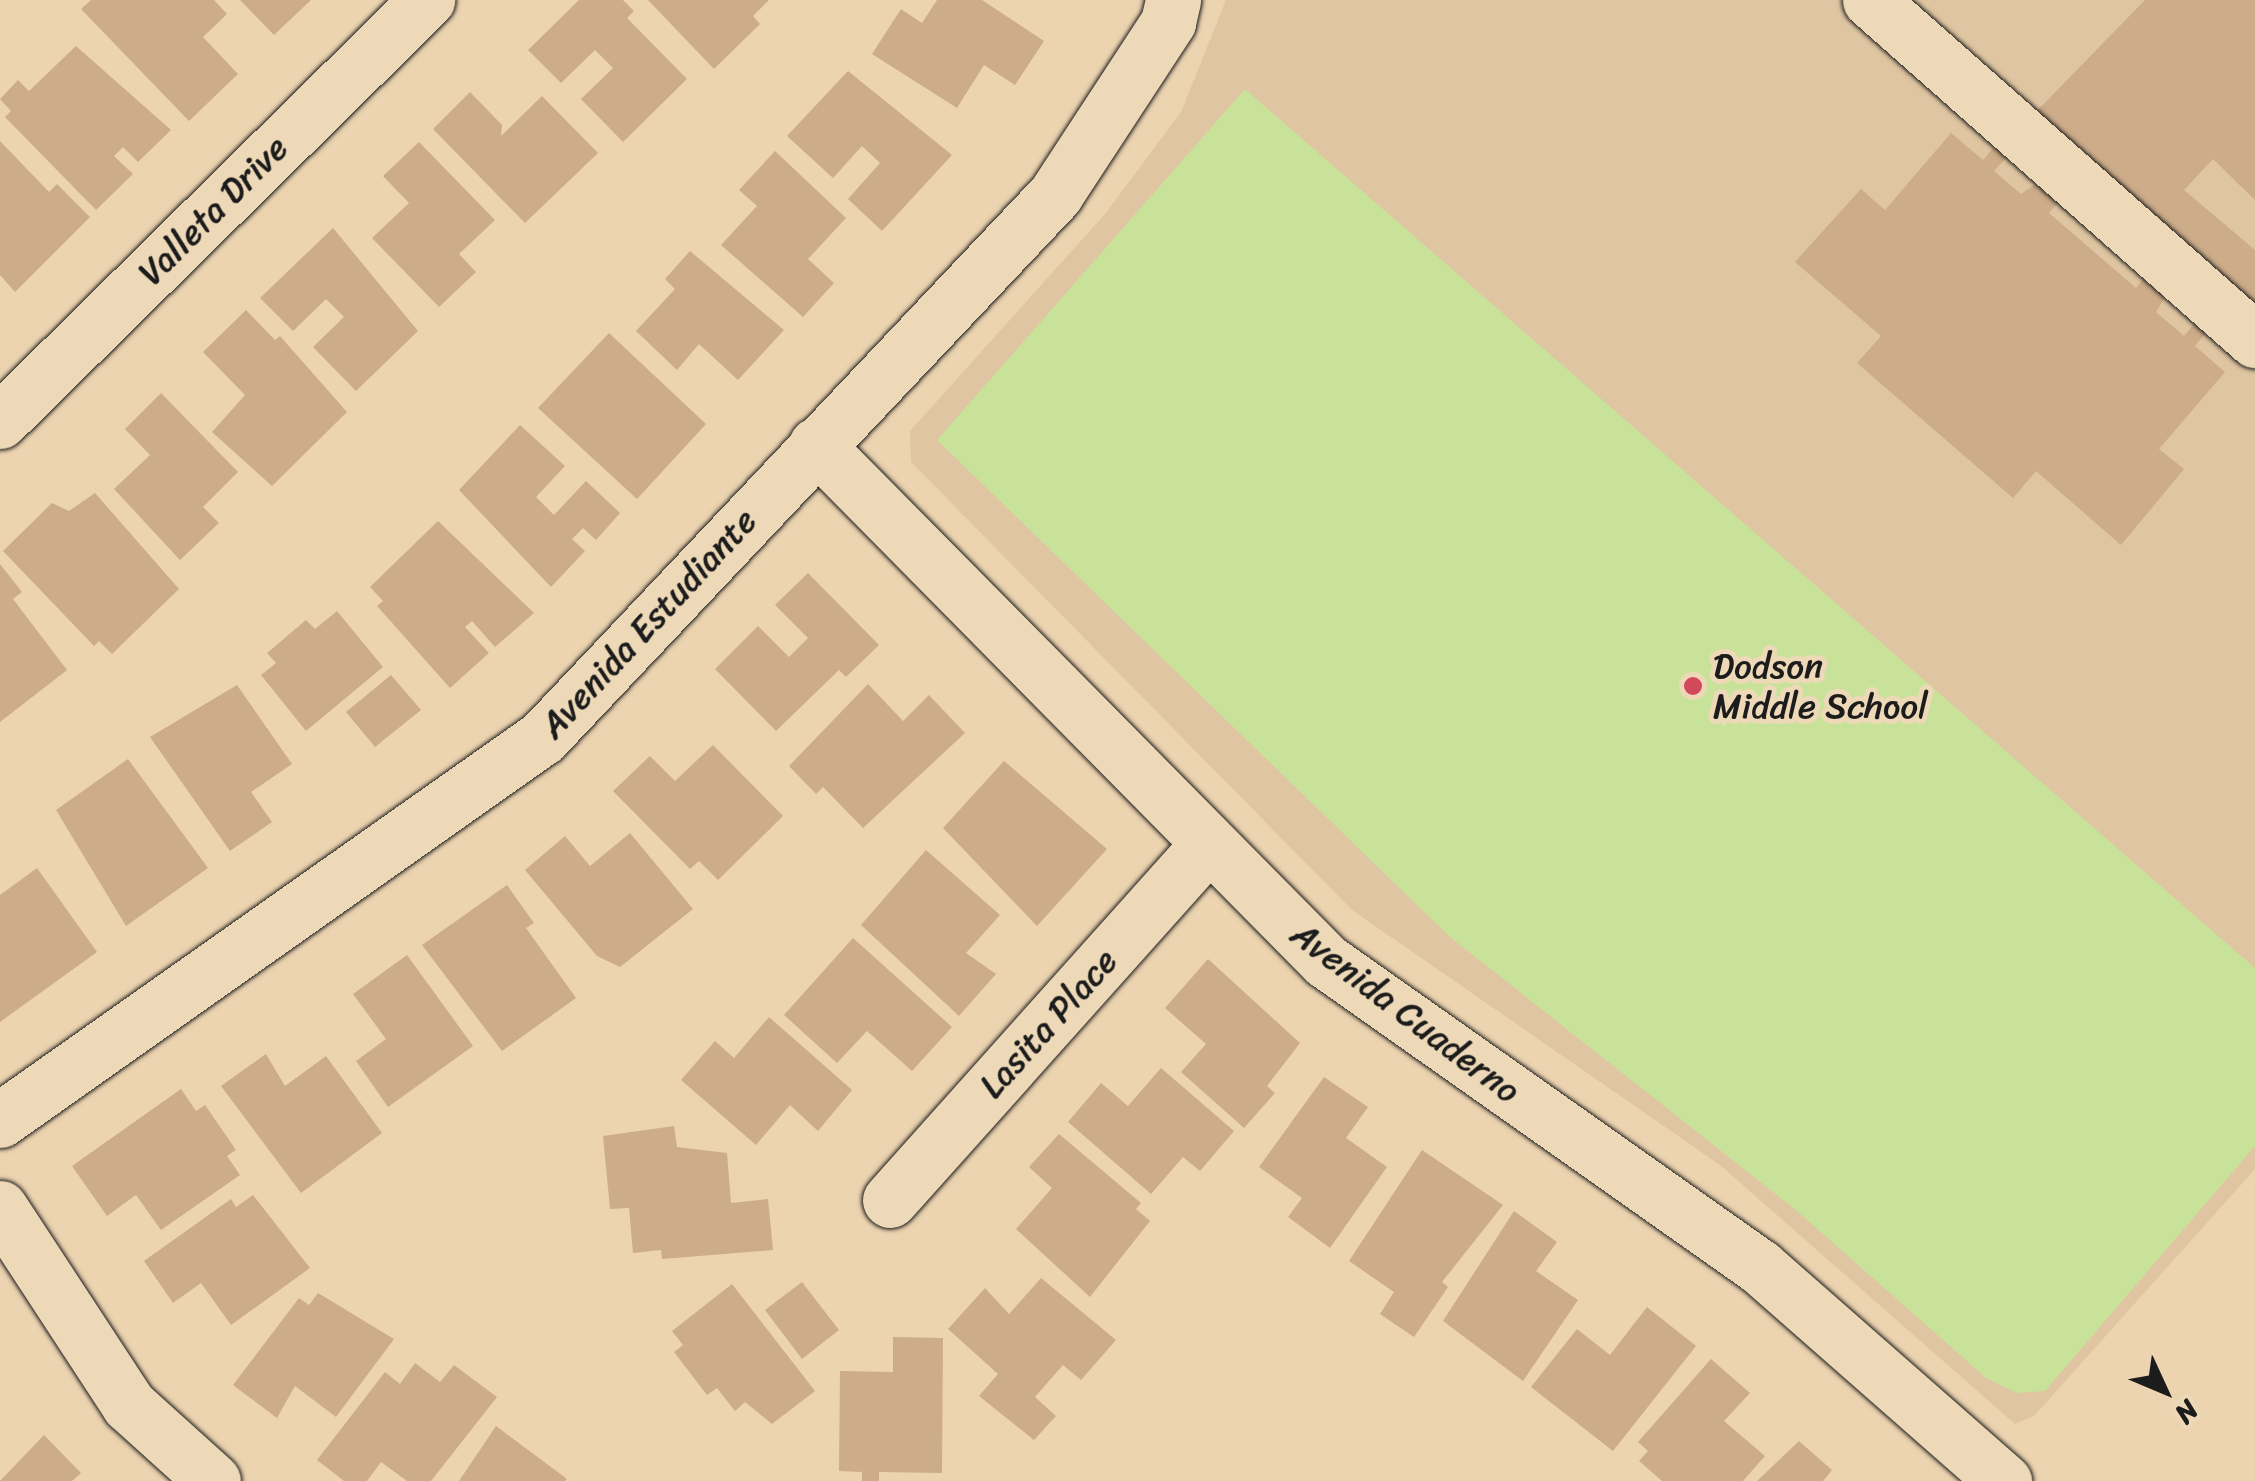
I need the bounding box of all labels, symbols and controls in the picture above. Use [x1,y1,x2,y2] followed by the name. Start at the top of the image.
[130,127,296,293] street label: Valleta Drive
[531,500,765,746] street label: Avenida Estudiante
[1713,645,1928,727] place label: Dodson Middle School
[1682,675,1704,697] marker: Dodson Middle School
[1283,912,1529,1112] street label: Avenida Cuaderno
[970,940,1126,1106] street label: Lasita Place
[2115,1341,2215,1441] north arrow
[2163,1388,2211,1436] text: N

